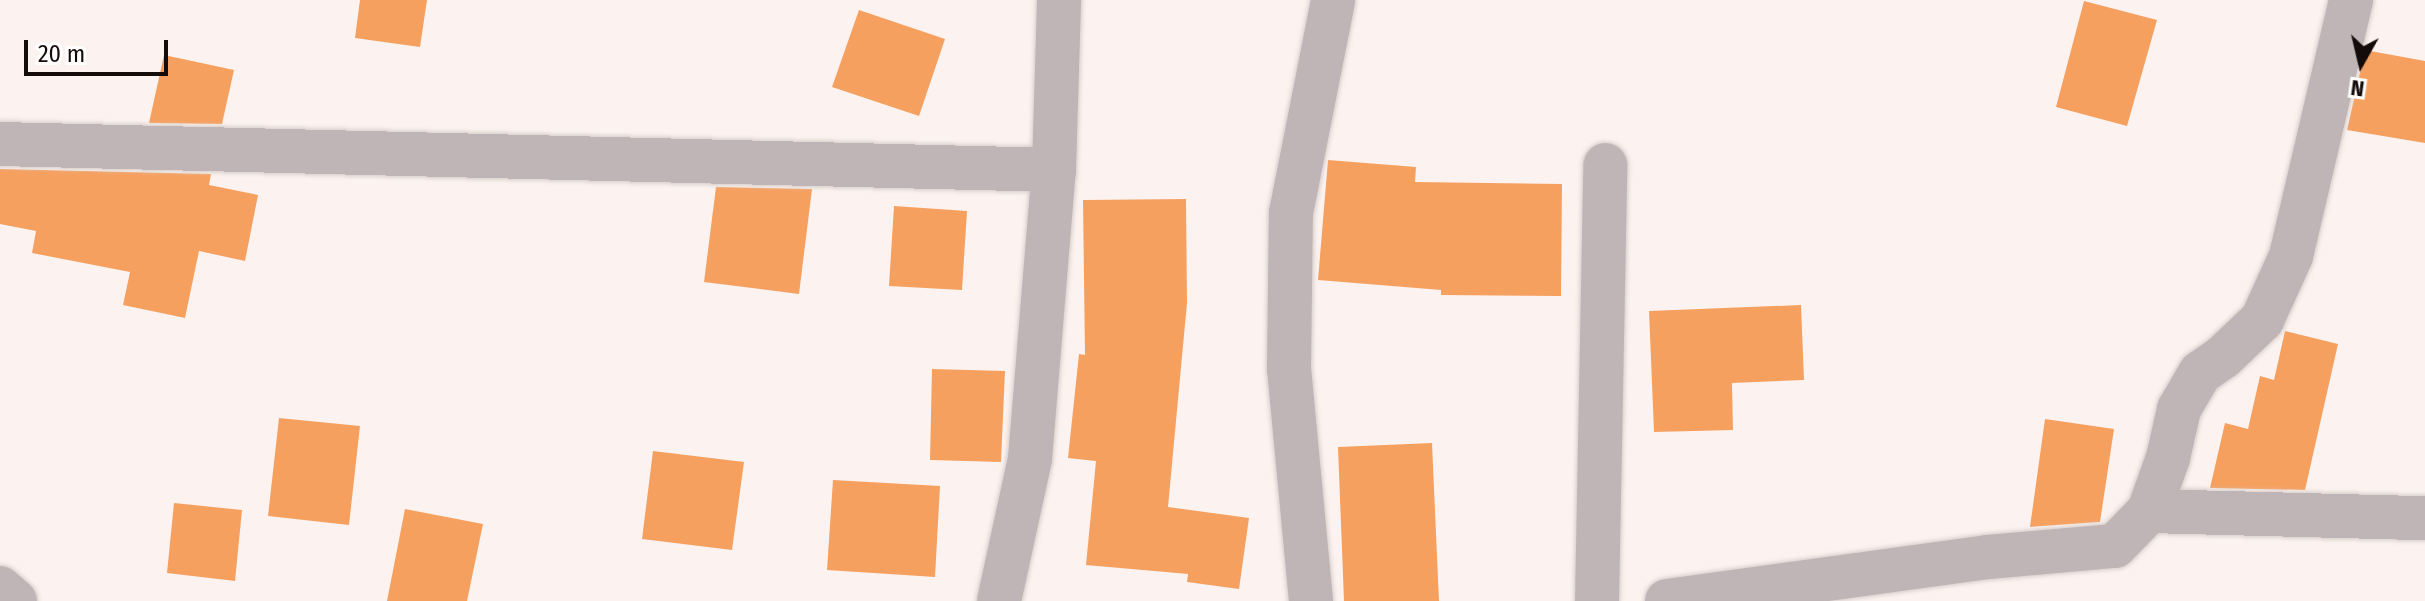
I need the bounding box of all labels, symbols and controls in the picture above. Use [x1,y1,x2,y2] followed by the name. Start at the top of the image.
[28,24,172,74] scale bar
[2321,24,2401,104] north arrow
[38,40,85,68] text: 20 m
[2349,74,2366,103] text: N

